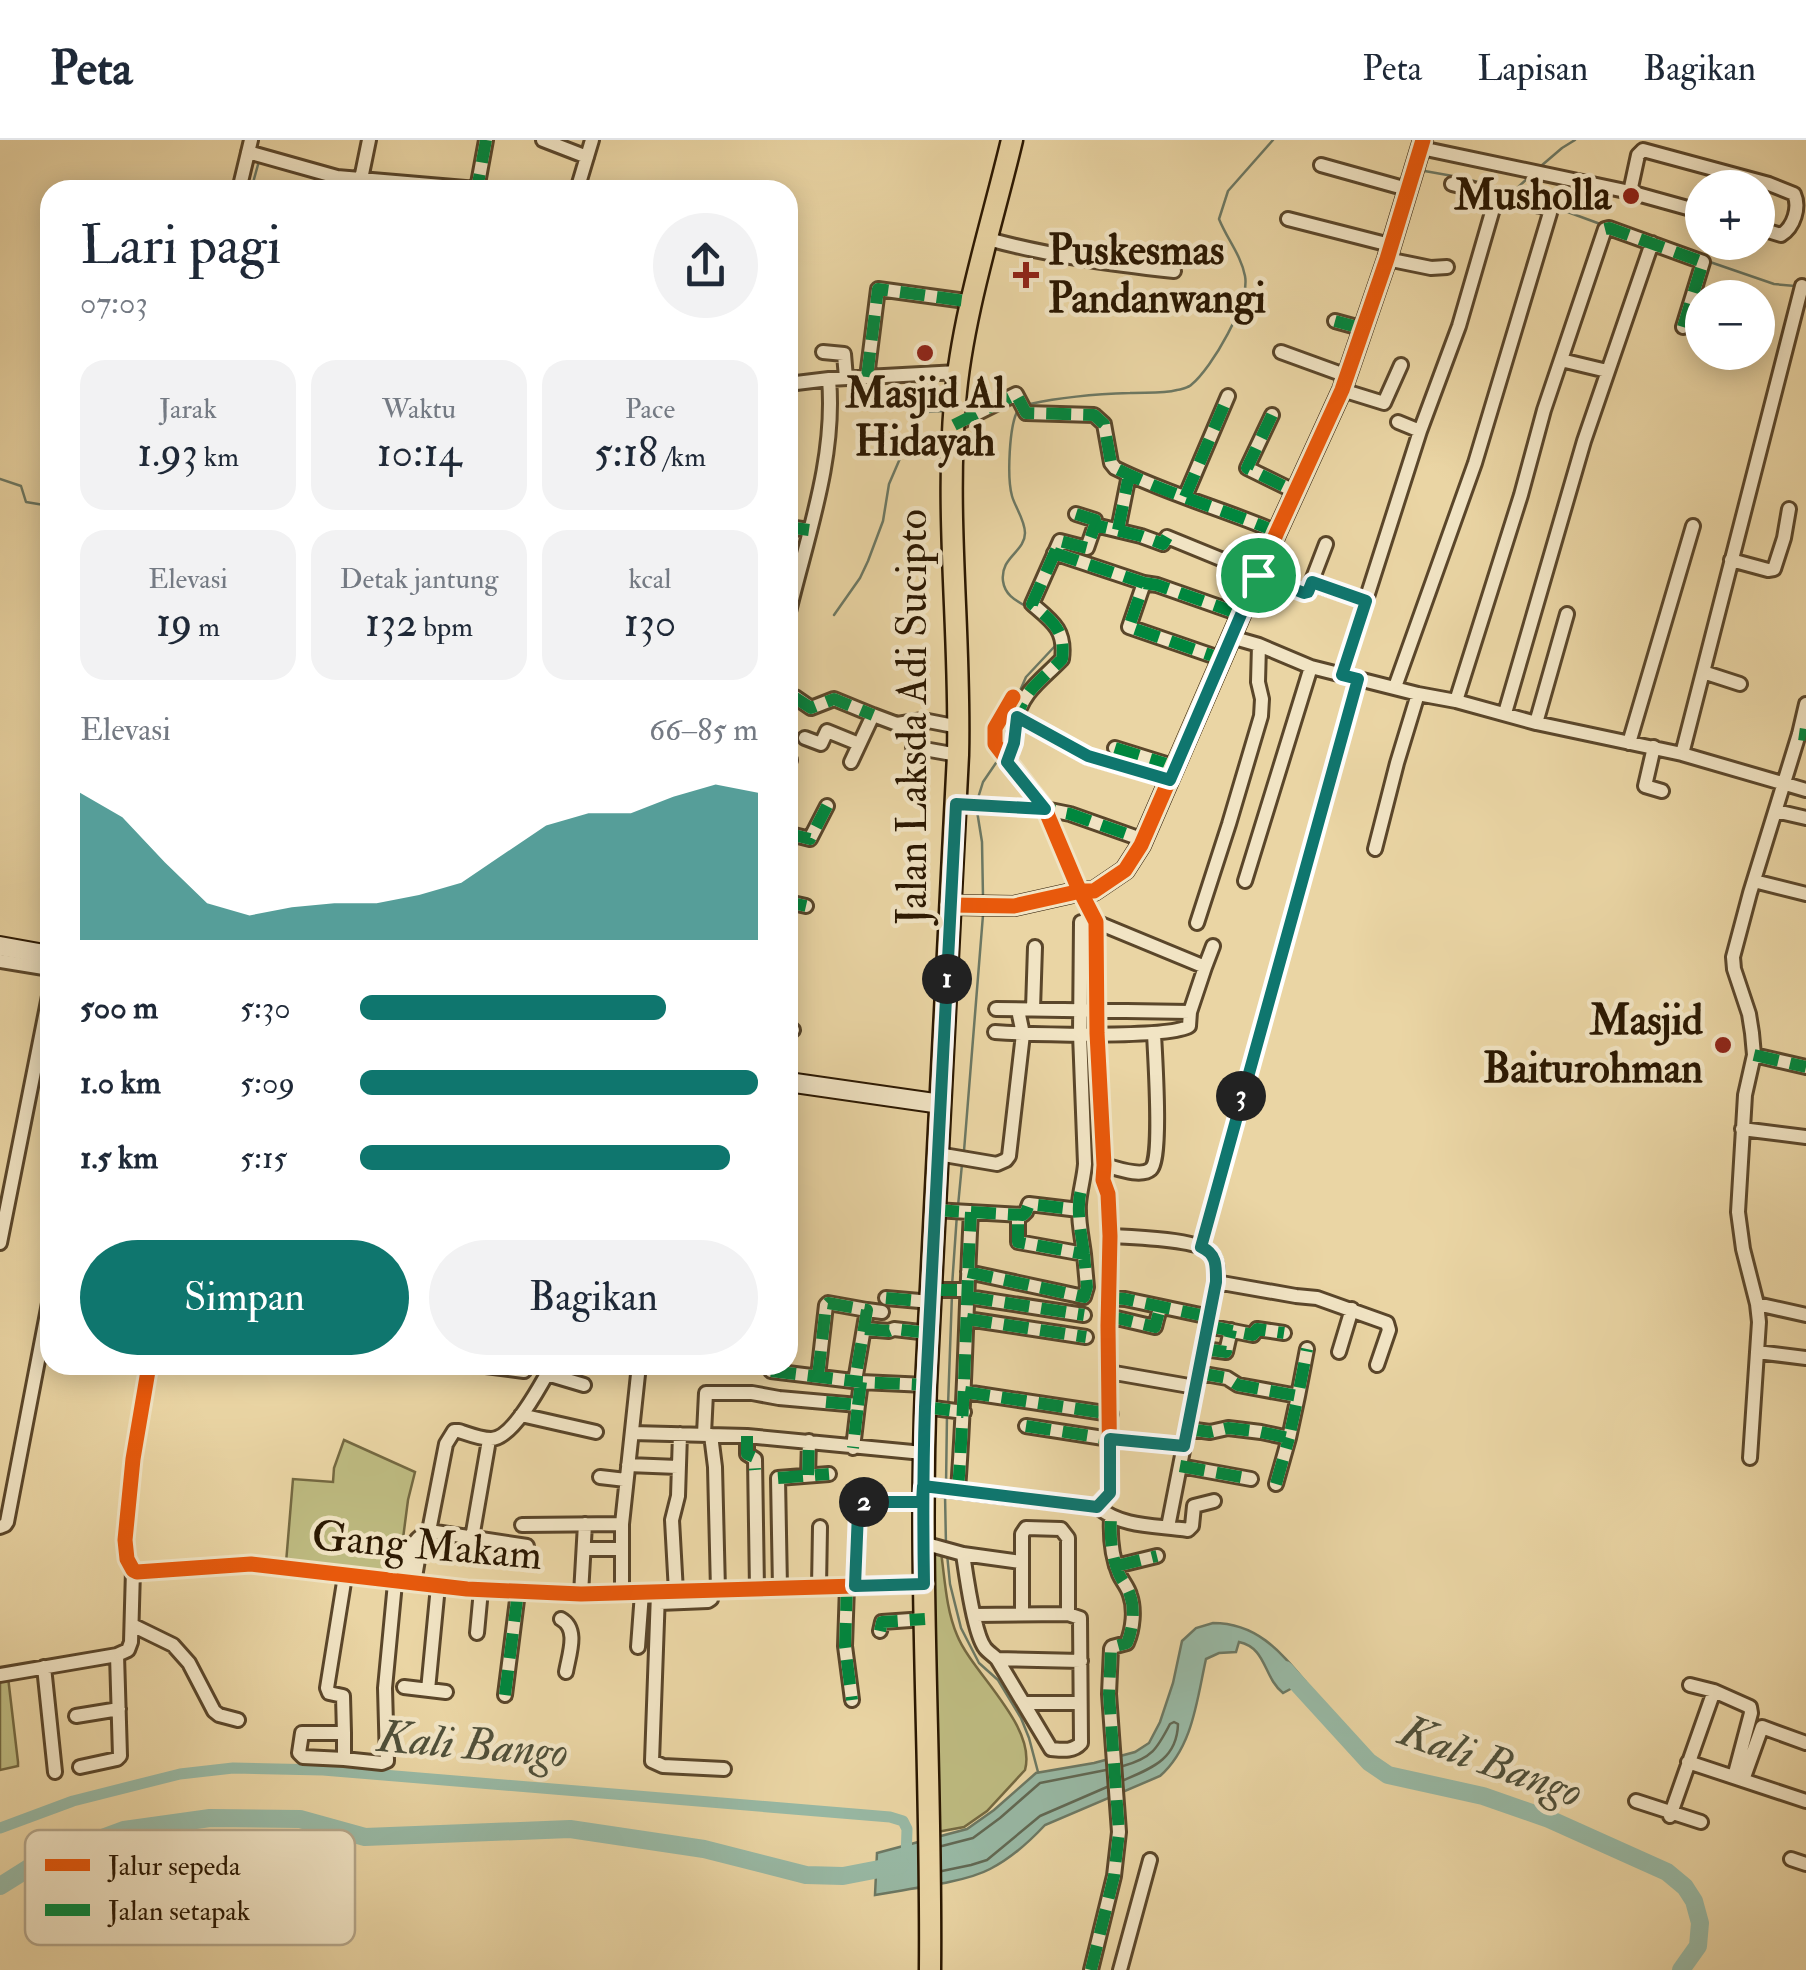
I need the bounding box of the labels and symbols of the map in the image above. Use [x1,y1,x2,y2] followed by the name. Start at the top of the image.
[1453,170,1613,222] place label: Musholla
[1620,185,1642,207] marker: Musholla
[1048,225,1266,325] place label: Puskesmas Pandanwangi
[1013,262,1039,288] marker: Puskesmas Pandanwangi
[914,342,936,364] marker: Masjid Al Hidayah
[844,368,1005,469] place label: Masjid Al Hidayah
[887,509,939,926] street label: Jalan Laksda Adi Sucipto
[1216,533,1301,618] pin
[922,954,972,1004] pin: 1
[1483,995,1703,1095] place label: Masjid Baiturohman
[1712,1034,1734,1056] marker: Masjid Baiturohman
[1216,1071,1266,1121] pin: 3
[839,1477,889,1527] pin: 2
[310,1510,544,1582] street label: Gang Makam
[1390,1702,1590,1821] water label: Kali Bango
[374,1709,570,1781] water label: Kali Bango
[25,1830,355,1945] legend
[107,1849,241,1884] text: Jalur sepeda
[107,1894,251,1929] text: Jalan setapak

